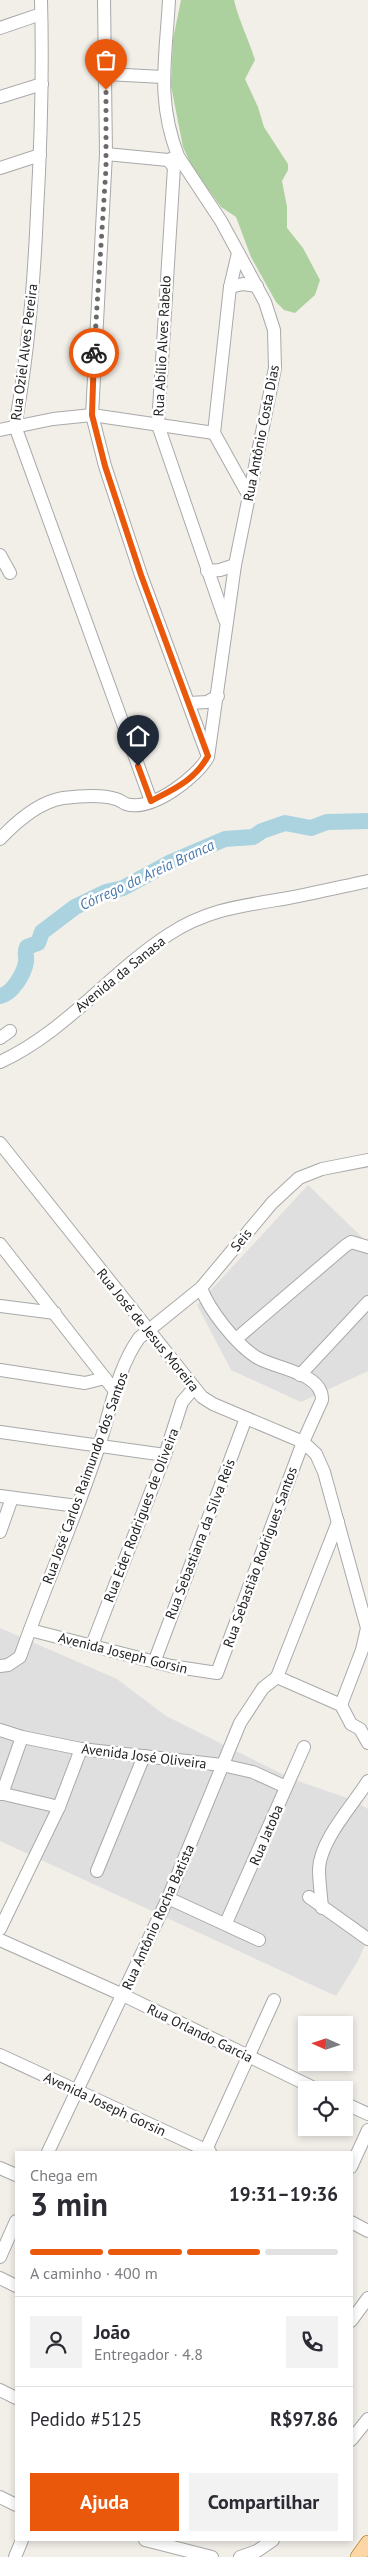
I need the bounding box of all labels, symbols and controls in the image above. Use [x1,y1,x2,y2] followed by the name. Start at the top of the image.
[85,39,127,90] pin
[92,46,120,74] icon: bag
[149,275,175,417] street label: Rua Abílio Alves Rabelo
[7,283,41,421] street label: Rua Oziel Alves Pereira
[69,328,119,378] courier
[80,339,108,367] icon: bike
[239,363,283,503] street label: Rua Antônio Costa Dias
[117,715,159,766] pin
[124,722,152,750] icon: home
[76,835,218,914] water label: Córrego da Areia Branca
[71,932,169,1016] street label: Avenida da Sanasa
[226,1225,256,1255] street label: Seis
[93,1265,203,1395] street label: Rua José de Jesus Moreira
[38,1369,132,1586] street label: Rua José Carlos Raimundo dos Santos
[99,1425,183,1605] street label: Rua Eder Rodrigues de Oliveira
[161,1456,239,1622] street label: Rua Sebastiana da Silva Reis
[219,1464,301,1650] street label: Rua Sebastião Rodrigues Santos
[56,1628,190,1678] street label: Avenida Joseph Gorsin
[80,1739,208,1773] street label: Avenida José Oliveira
[245,1802,287,1868] street label: Rua Jatoba
[118,1841,198,1993] street label: Rua Antônio Rocha Batista
[144,2000,256,2066] street label: Rua Orlando Garcia
[298,2016,352,2071] north arrow
[298,2016,353,2136] map controls
[41,2068,169,2140] street label: Avenida Joseph Gorsin
[298,2081,353,2136] button: locate
[30,2165,98,2185] text: Chega em
[229,2182,338,2206] text: 19:31–19:36
[30,2183,108,2225] text: 3 min
[30,2263,158,2283] text: A caminho · 400 m
[30,2316,82,2368] button: person
[286,2316,338,2368] button: phone
[94,2320,130,2344] text: João
[94,2344,203,2364] text: Entregador · 4.8
[30,2407,142,2431] text: Pedido #5125
[270,2407,338,2431] text: R$97.86
[30,2473,179,2531] button: Ajuda
[189,2473,338,2531] button: Compartilhar

